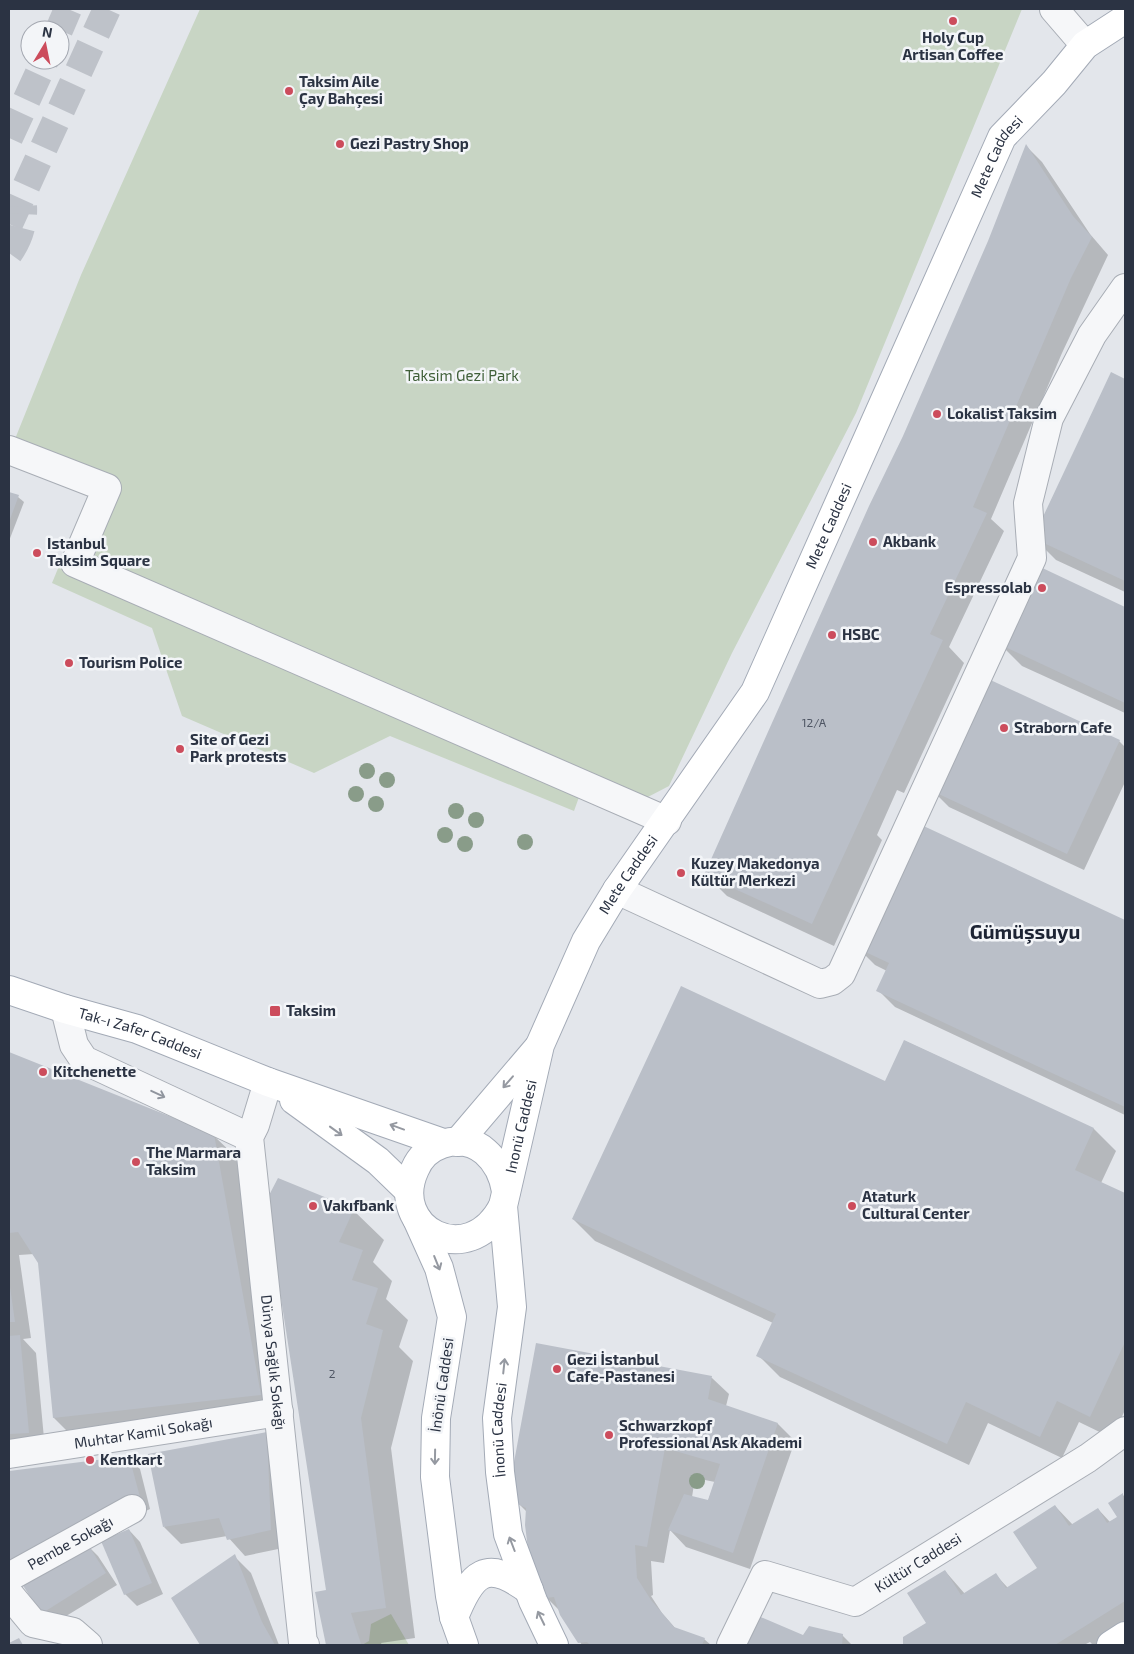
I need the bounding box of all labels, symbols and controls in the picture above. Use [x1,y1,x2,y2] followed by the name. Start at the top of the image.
[947,15,959,27] marker: Holy Cup Artisan Coffee
[20,20,70,70] north arrow
[41,22,54,41] text: N
[902,28,1004,63] place label: Holy Cup Artisan Coffee
[299,72,383,109] place label: Taksim Aile Çay Bahçesi
[283,85,295,97] marker: Taksim Aile Çay Bahçesi
[966,111,1026,200] street label: Mete Caddesi
[350,134,469,153] place label: Gezi Pastry Shop
[334,138,346,150] marker: Gezi Pastry Shop
[405,366,519,384] park label: Taksim Gezi Park
[947,404,1057,422] place label: Lokalist Taksim
[931,408,943,420] marker: Lokalist Taksim
[801,480,855,571] street label: Mete Caddesi
[883,532,937,550] place label: Akbank
[47,534,150,569] place label: Istanbul Taksim Square
[867,536,879,548] marker: Akbank
[31,547,43,559] marker: Istanbul Taksim Square
[944,578,1032,596] place label: Espressolab
[1036,582,1048,594] marker: Espressolab
[842,625,880,643] place label: HSBC
[826,629,838,641] marker: HSBC
[79,653,182,671] place label: Tourism Police
[63,657,75,669] marker: Tourism Police
[802,715,827,729] house number: 12/A
[1014,718,1112,736] place label: Straborn Cafe
[998,722,1010,734] marker: Straborn Cafe
[190,730,287,765] place label: Site of Gezi Park protests
[174,743,186,755] marker: Site of Gezi Park protests
[595,831,661,917] street label: Mete Caddesi
[691,854,820,889] place label: Kuzey Makedonya Kültür Merkezi
[675,867,687,879] marker: Kuzey Makedonya Kültür Merkezi
[970,919,1080,944] district label: Gümüşsuyu
[286,1001,336,1019] place label: Taksim
[76,1003,205,1062] street label: Tak-ı Zafer Caddesi
[268,1004,282,1018] marker: Taksim
[53,1062,136,1080] place label: Kitchenette
[37,1066,49,1078] marker: Kitchenette
[503,1076,514,1089] one-way arrow
[501,1078,540,1175] street label: Inonü Caddesi
[150,1090,165,1100] one-way arrow
[390,1122,405,1131] one-way arrow
[329,1126,343,1136] one-way arrow
[146,1143,241,1178] place label: The Marmara Taksim
[130,1156,142,1168] marker: The Marmara Taksim
[862,1187,970,1222] place label: Ataturk Cultural Center
[323,1196,395,1214] place label: Vakıfbank
[307,1200,319,1212] marker: Vakıfbank
[846,1200,858,1212] marker: Ataturk Cultural Center
[433,1255,442,1270] one-way arrow
[258,1294,290,1431] street label: Dünya Sağlık Sokağı
[425,1336,457,1433] street label: İnönü Caddesi
[567,1350,675,1385] place label: Gezi İstanbul Cafe-Pastanesi
[499,1358,509,1374] one-way arrow
[551,1363,563,1375] marker: Gezi İstanbul Cafe-Pastanesi
[329,1366,336,1380] house number: 2
[487,1381,510,1479] street label: İnonü Caddesi
[73,1412,214,1452] street label: Muhtar Kamil Sokağı
[619,1416,802,1451] place label: Schwarzkopf Professional Ask Akademi
[603,1429,615,1441] marker: Schwarzkopf Professional Ask Akademi
[430,1448,440,1465] one-way arrow
[100,1450,162,1468] place label: Kentkart
[84,1454,96,1466] marker: Kentkart
[24,1511,116,1573] street label: Pembe Sokağı
[871,1529,964,1596] street label: Kültür Caddesi
[506,1537,516,1552] one-way arrow
[536,1611,545,1626] one-way arrow

